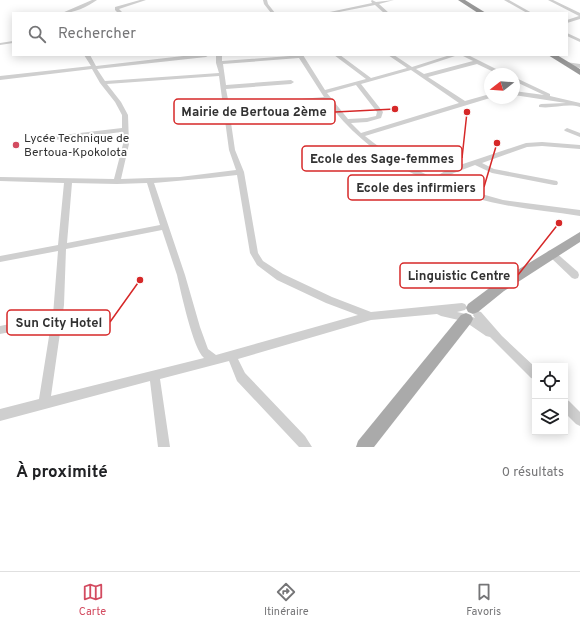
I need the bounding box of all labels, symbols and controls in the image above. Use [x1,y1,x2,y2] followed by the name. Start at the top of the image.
[12,12,568,56] search box
[26,23,48,45] icon: search
[58,25,136,44] text: Rechercher
[484,68,520,104] north arrow
[174,99,335,124] callout: Mairie de Bertoua 2ème
[181,105,327,121] text: Mairie de Bertoua 2ème
[24,131,129,161] place label: Lycée Technique de Bertoua-Kpokolota
[11,140,21,150] marker: Lycée Technique de Bertoua-Kpokolota
[302,146,462,171] callout: Ecole des Sage-femmes
[310,152,454,168] text: Ecole des Sage-femmes
[348,175,484,200] callout: Ecole des infirmiers
[356,181,476,197] text: Ecole des infirmiers
[400,263,518,288] callout: Linguistic Centre
[408,269,510,285] text: Linguistic Centre
[7,310,110,335] callout: Sun City Hotel
[16,316,102,332] text: Sun City Hotel
[532,363,568,435] map controls
[532,363,568,399] button: locate
[532,399,568,435] button: layers
[16,462,108,484] text: À proximité
[502,465,564,481] text: 0 résultats
[79,581,106,619] tab: Carte
[264,581,309,619] tab: Itinéraire
[466,581,501,619] tab: Favoris

